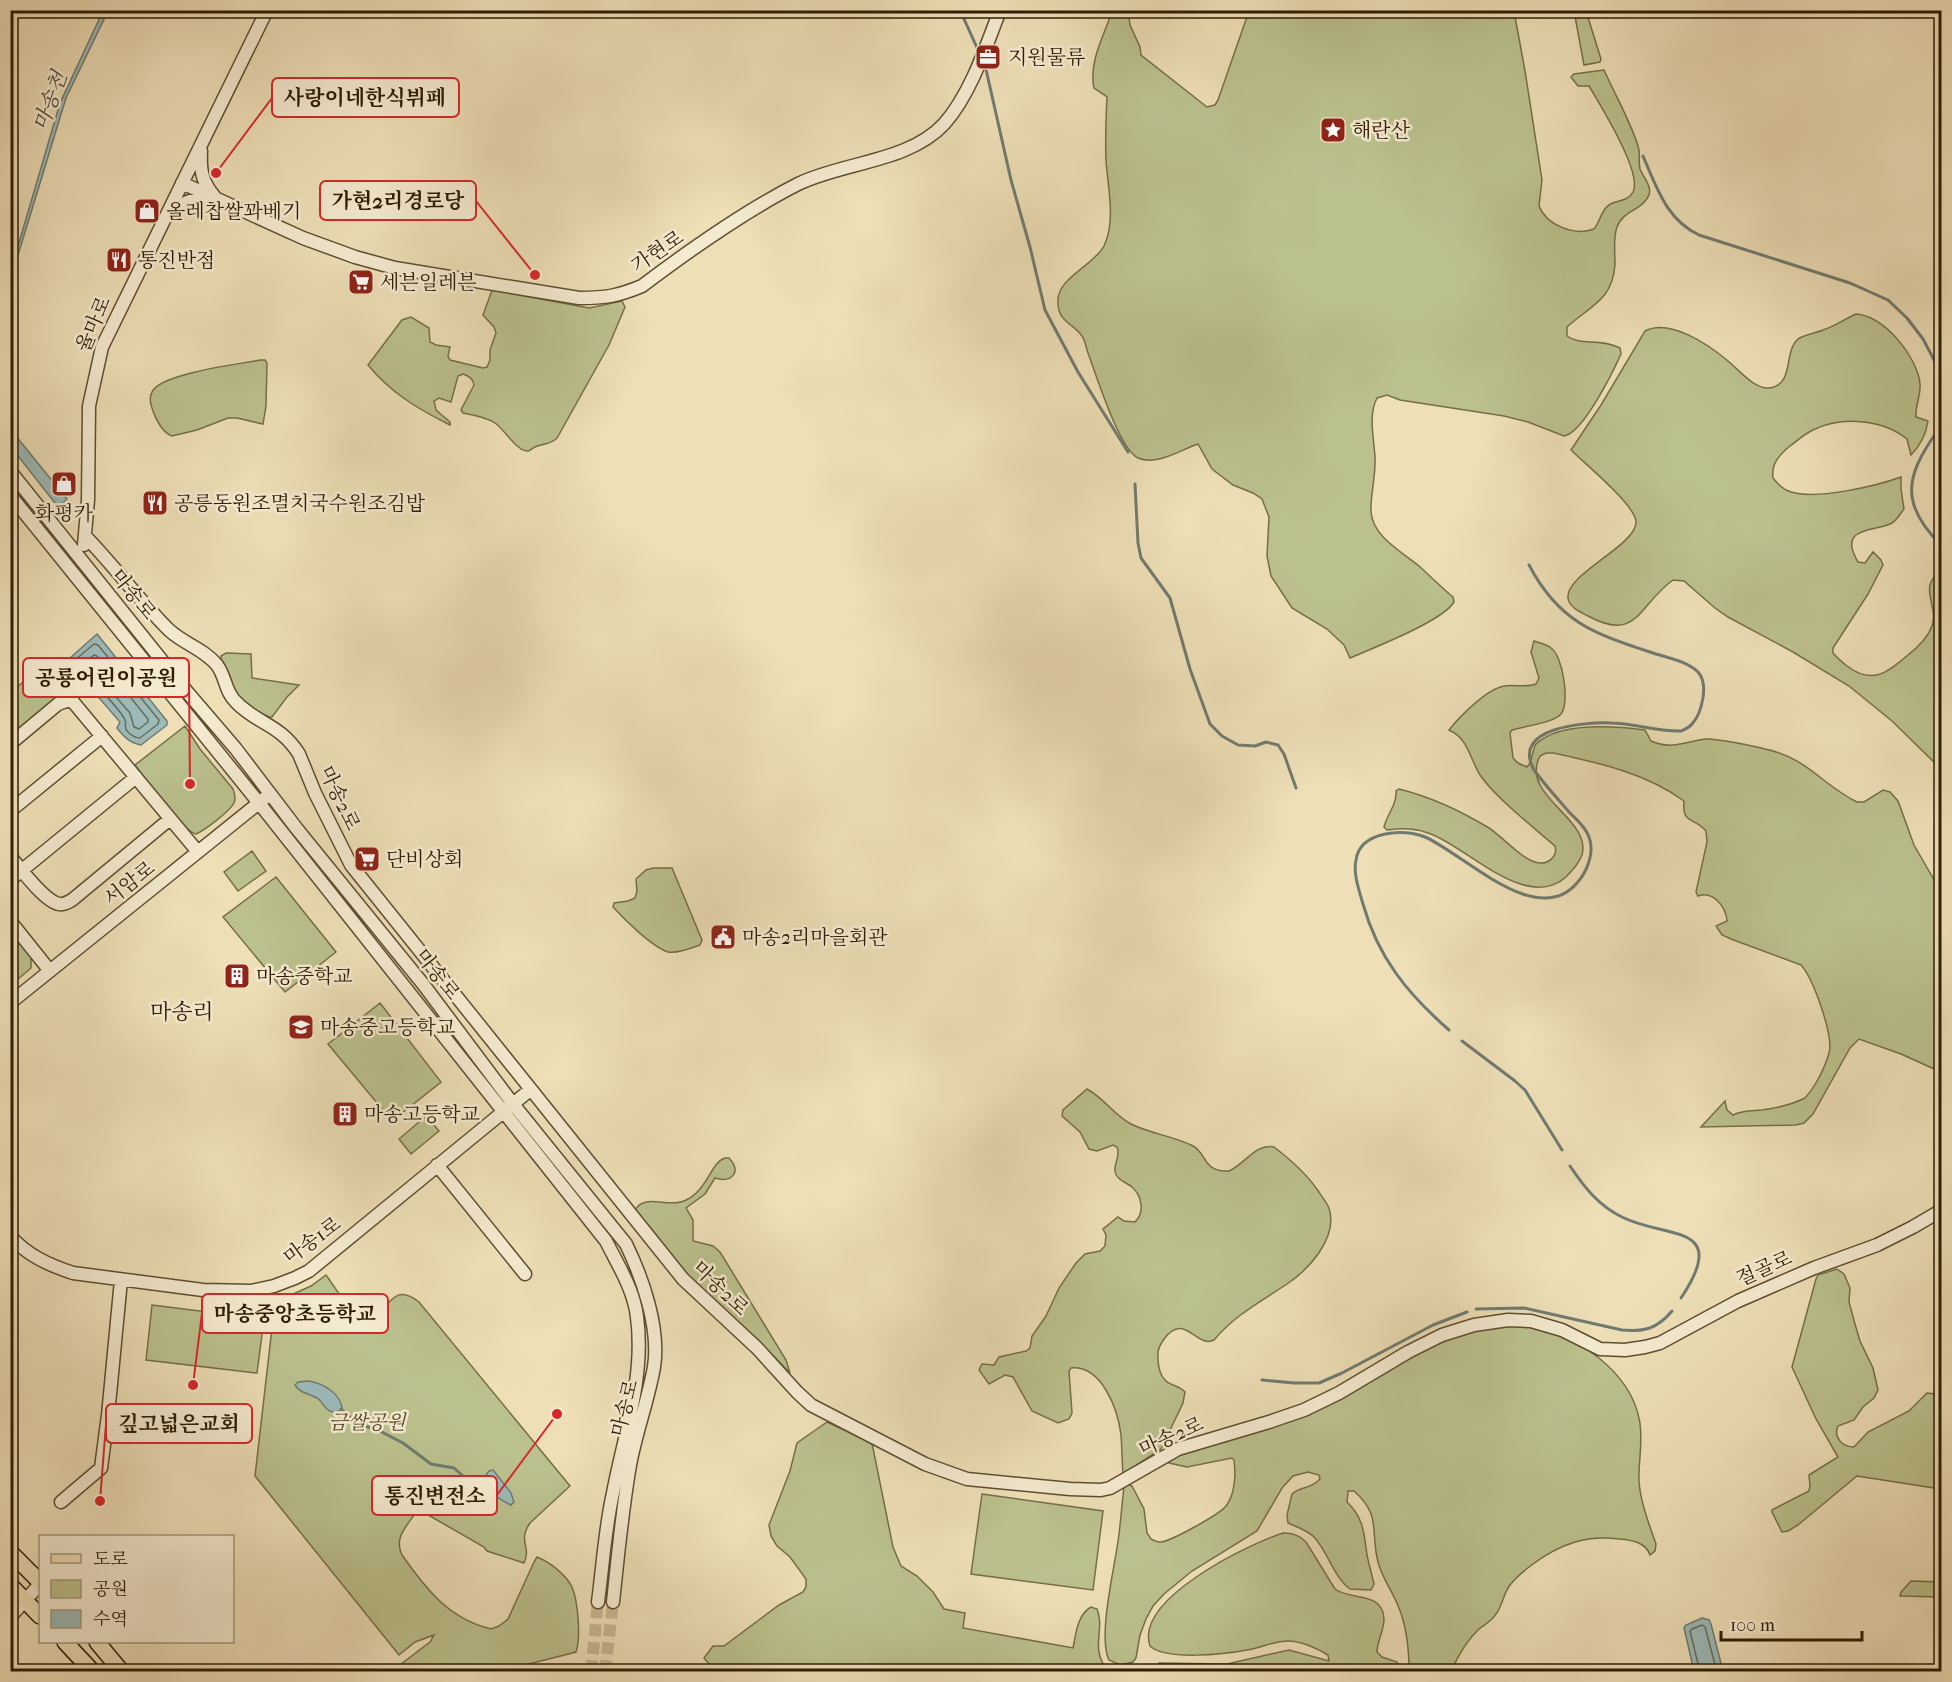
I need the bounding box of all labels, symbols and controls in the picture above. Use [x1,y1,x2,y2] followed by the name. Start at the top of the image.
[973,42,1003,72] office icon: 지원물류
[1008,46,1085,69] place label: 지원물류
[28,67,72,134] water label: 마송천
[272,78,459,117] callout: 사랑이네한식뷔페
[284,86,446,110] text: 사랑이네한식뷔페
[1318,115,1348,145] place icon: 해란산
[1352,119,1411,142] place label: 해란산
[320,181,476,220] callout: 가현2리경로당
[332,189,465,213] text: 가현2리경로당
[132,196,162,226] shop icon: 올레찹쌀꽈베기
[166,200,301,223] place label: 올레찹쌀꽈베기
[627,226,688,277] street label: 가현로
[104,245,134,275] restaurant icon: 통진반점
[138,249,215,272] place label: 통진반점
[346,267,376,297] supermarket icon: 세븐일레븐
[380,271,477,294] place label: 세븐일레븐
[72,293,115,355] street label: 율마로
[49,469,79,499] shop icon: 화평카
[140,488,170,518] restaurant icon: 공릉동원조멸치국수원조김밥
[174,492,426,515] place label: 공릉동원조멸치국수원조김밥
[35,502,94,525] place label: 화평카
[106,565,161,624] street label: 마송로
[23,658,189,697] callout: 공룡어린이공원
[35,666,177,690] text: 공룡어린이공원
[315,762,364,834] street label: 마송2로
[352,844,382,874] supermarket icon: 단비상회
[386,848,463,871] place label: 단비상회
[99,856,159,910] street label: 서암로
[708,922,738,952] public building icon: 마송2리마을회관
[742,926,888,949] place label: 마송2리마을회관
[411,944,465,1004] street label: 마송로
[222,961,252,991] building icon: 마송중학교
[256,965,353,988] place label: 마송중학교
[150,999,214,1025] district label: 마송리
[286,1012,316,1042] school or university icon: 마송중고등학교
[320,1016,456,1039] place label: 마송중고등학교
[330,1099,360,1129] building icon: 마송고등학교
[364,1103,481,1126] place label: 마송고등학교
[279,1212,345,1269] street label: 마송1로
[1733,1246,1795,1291] street label: 절골로
[688,1256,753,1320] street label: 마송2로
[202,1294,388,1333] callout: 마송중앙초등학교
[214,1302,376,1326] text: 마송중앙초등학교
[606,1377,643,1439] street label: 마송로
[106,1404,252,1443] callout: 깊고넓은교회
[328,1411,407,1434] park label: 금쌀공원
[118,1412,240,1436] text: 깊고넓은교회
[1135,1412,1207,1461] street label: 마송2로
[372,1476,497,1515] callout: 통진변전소
[384,1484,486,1508] text: 통진변전소
[39,1535,234,1643] legend
[93,1549,128,1570] text: 도로
[93,1579,128,1600] text: 공원
[1721,1604,1862,1642] scale bar
[93,1609,128,1630] text: 수역
[1730,1615,1775,1636] text: 100 m

